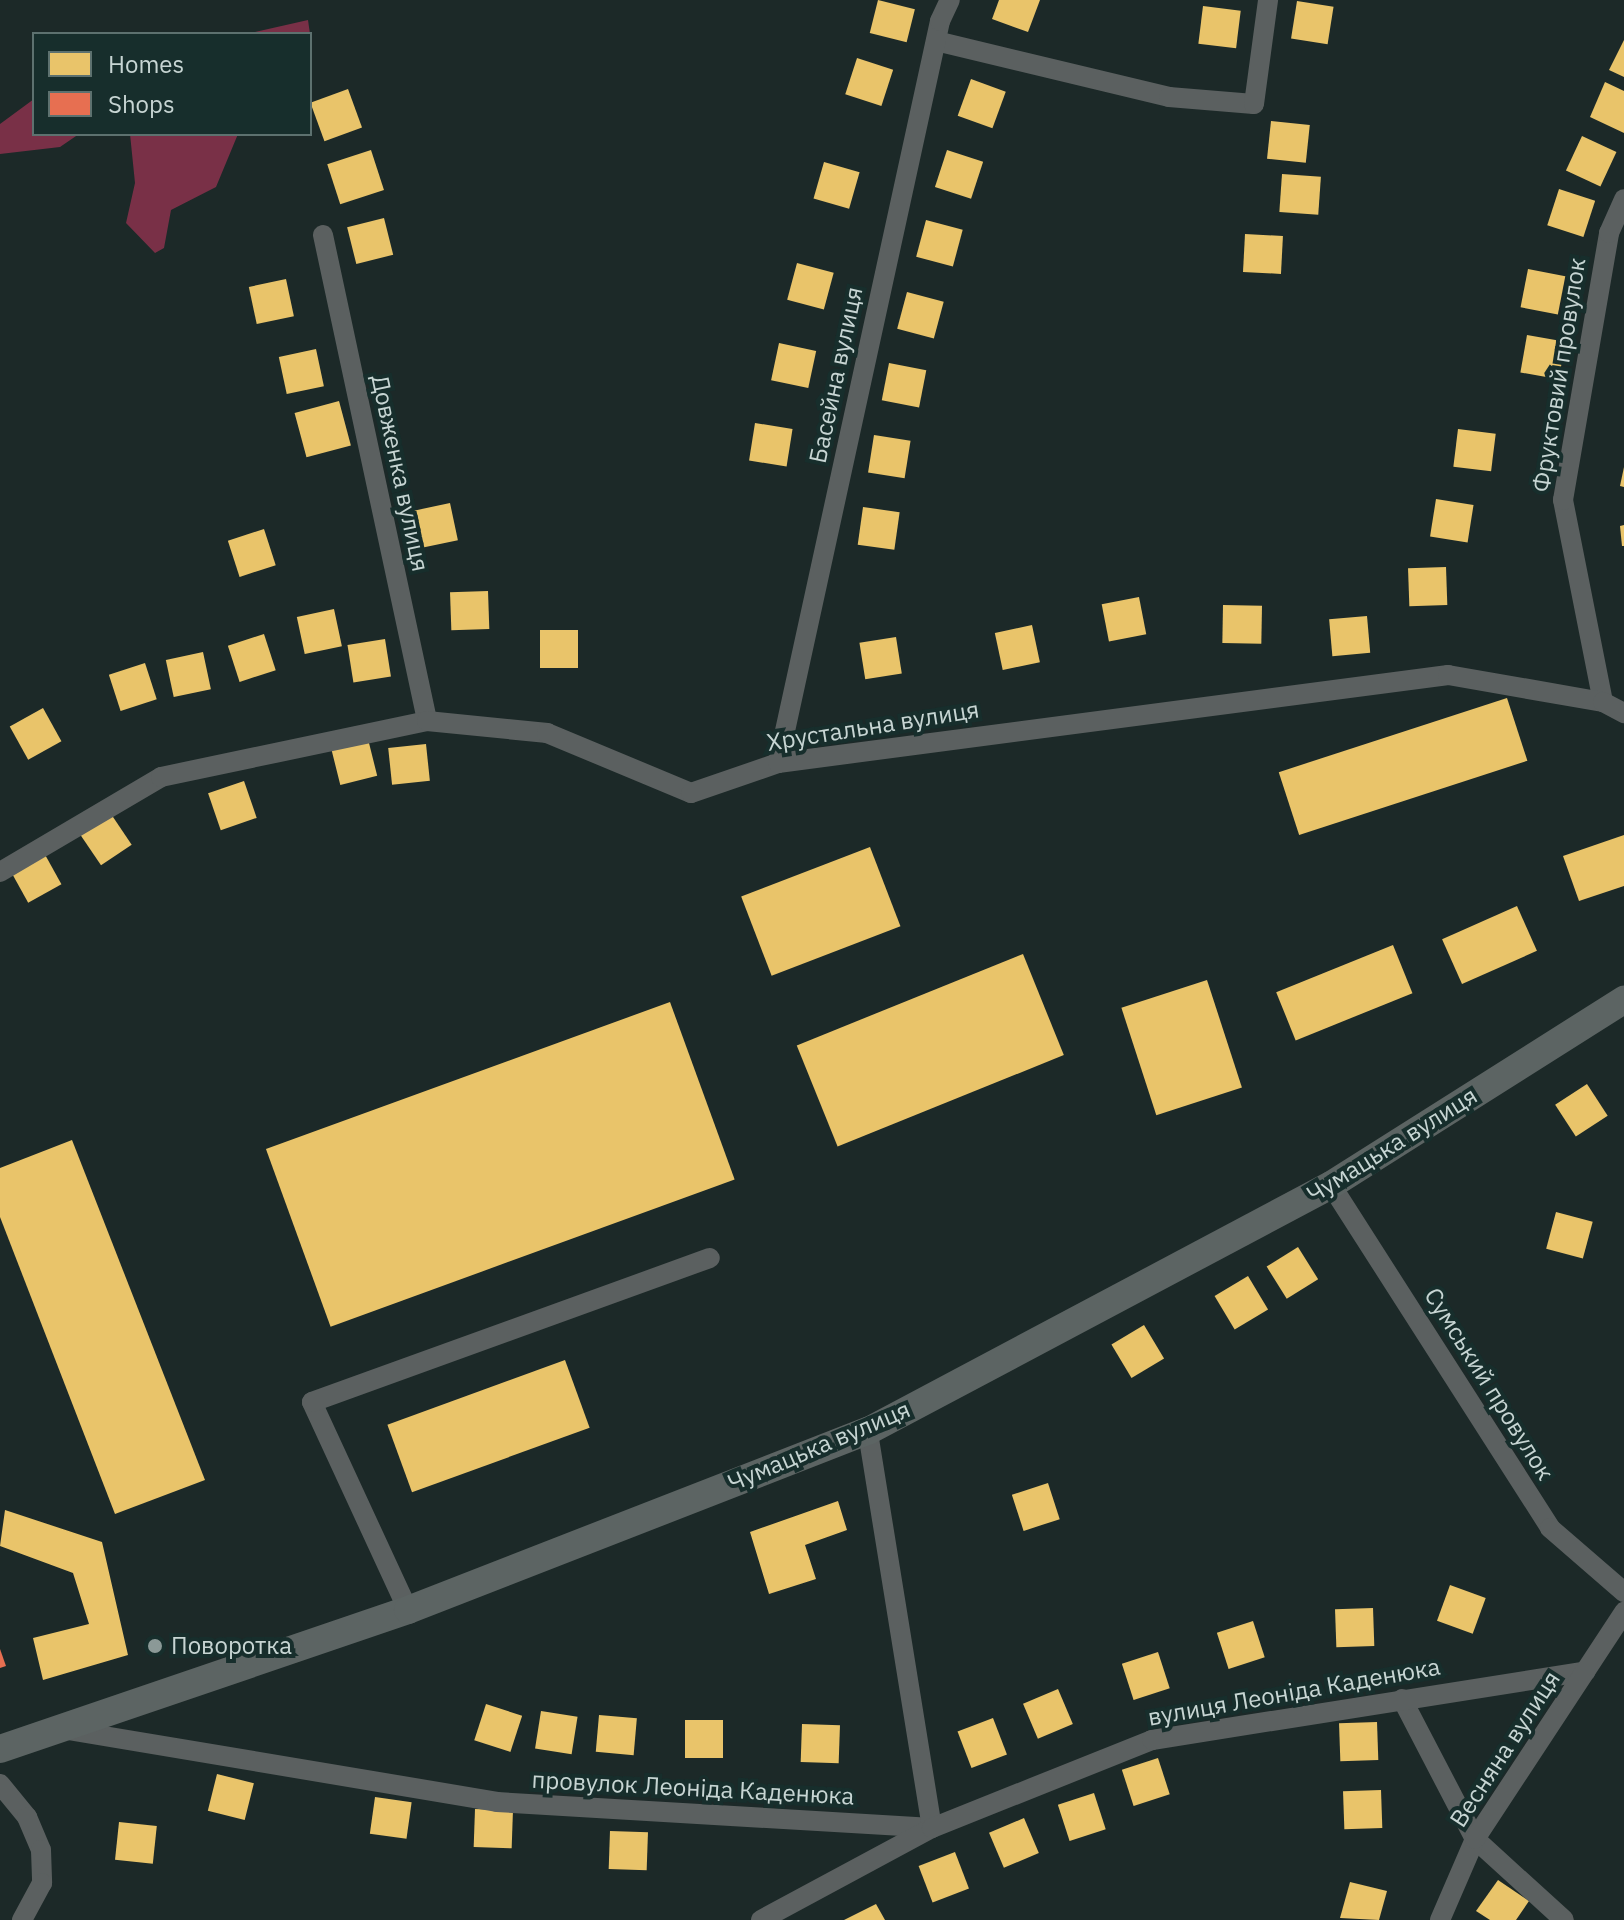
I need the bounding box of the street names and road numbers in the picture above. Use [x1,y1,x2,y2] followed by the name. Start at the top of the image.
[1526,256,1592,494] street label: Фруктовий провулок
[803,284,869,466] street label: Басейна вулиця
[365,372,435,574] street label: Довженка вулиця
[765,695,981,757] street label: Хрустальна вулиця
[1302,1081,1482,1209] street label: Чумацька вулиця
[1418,1283,1560,1485] street label: Сумський провулок
[724,1395,914,1497] street label: Чумацька вулиця
[1145,1652,1443,1732] street label: вулиця Леоніда Каденюка
[1444,1666,1566,1832] street label: Весняна вулиця
[531,1765,855,1811] street label: провулок Леоніда Каденюка

